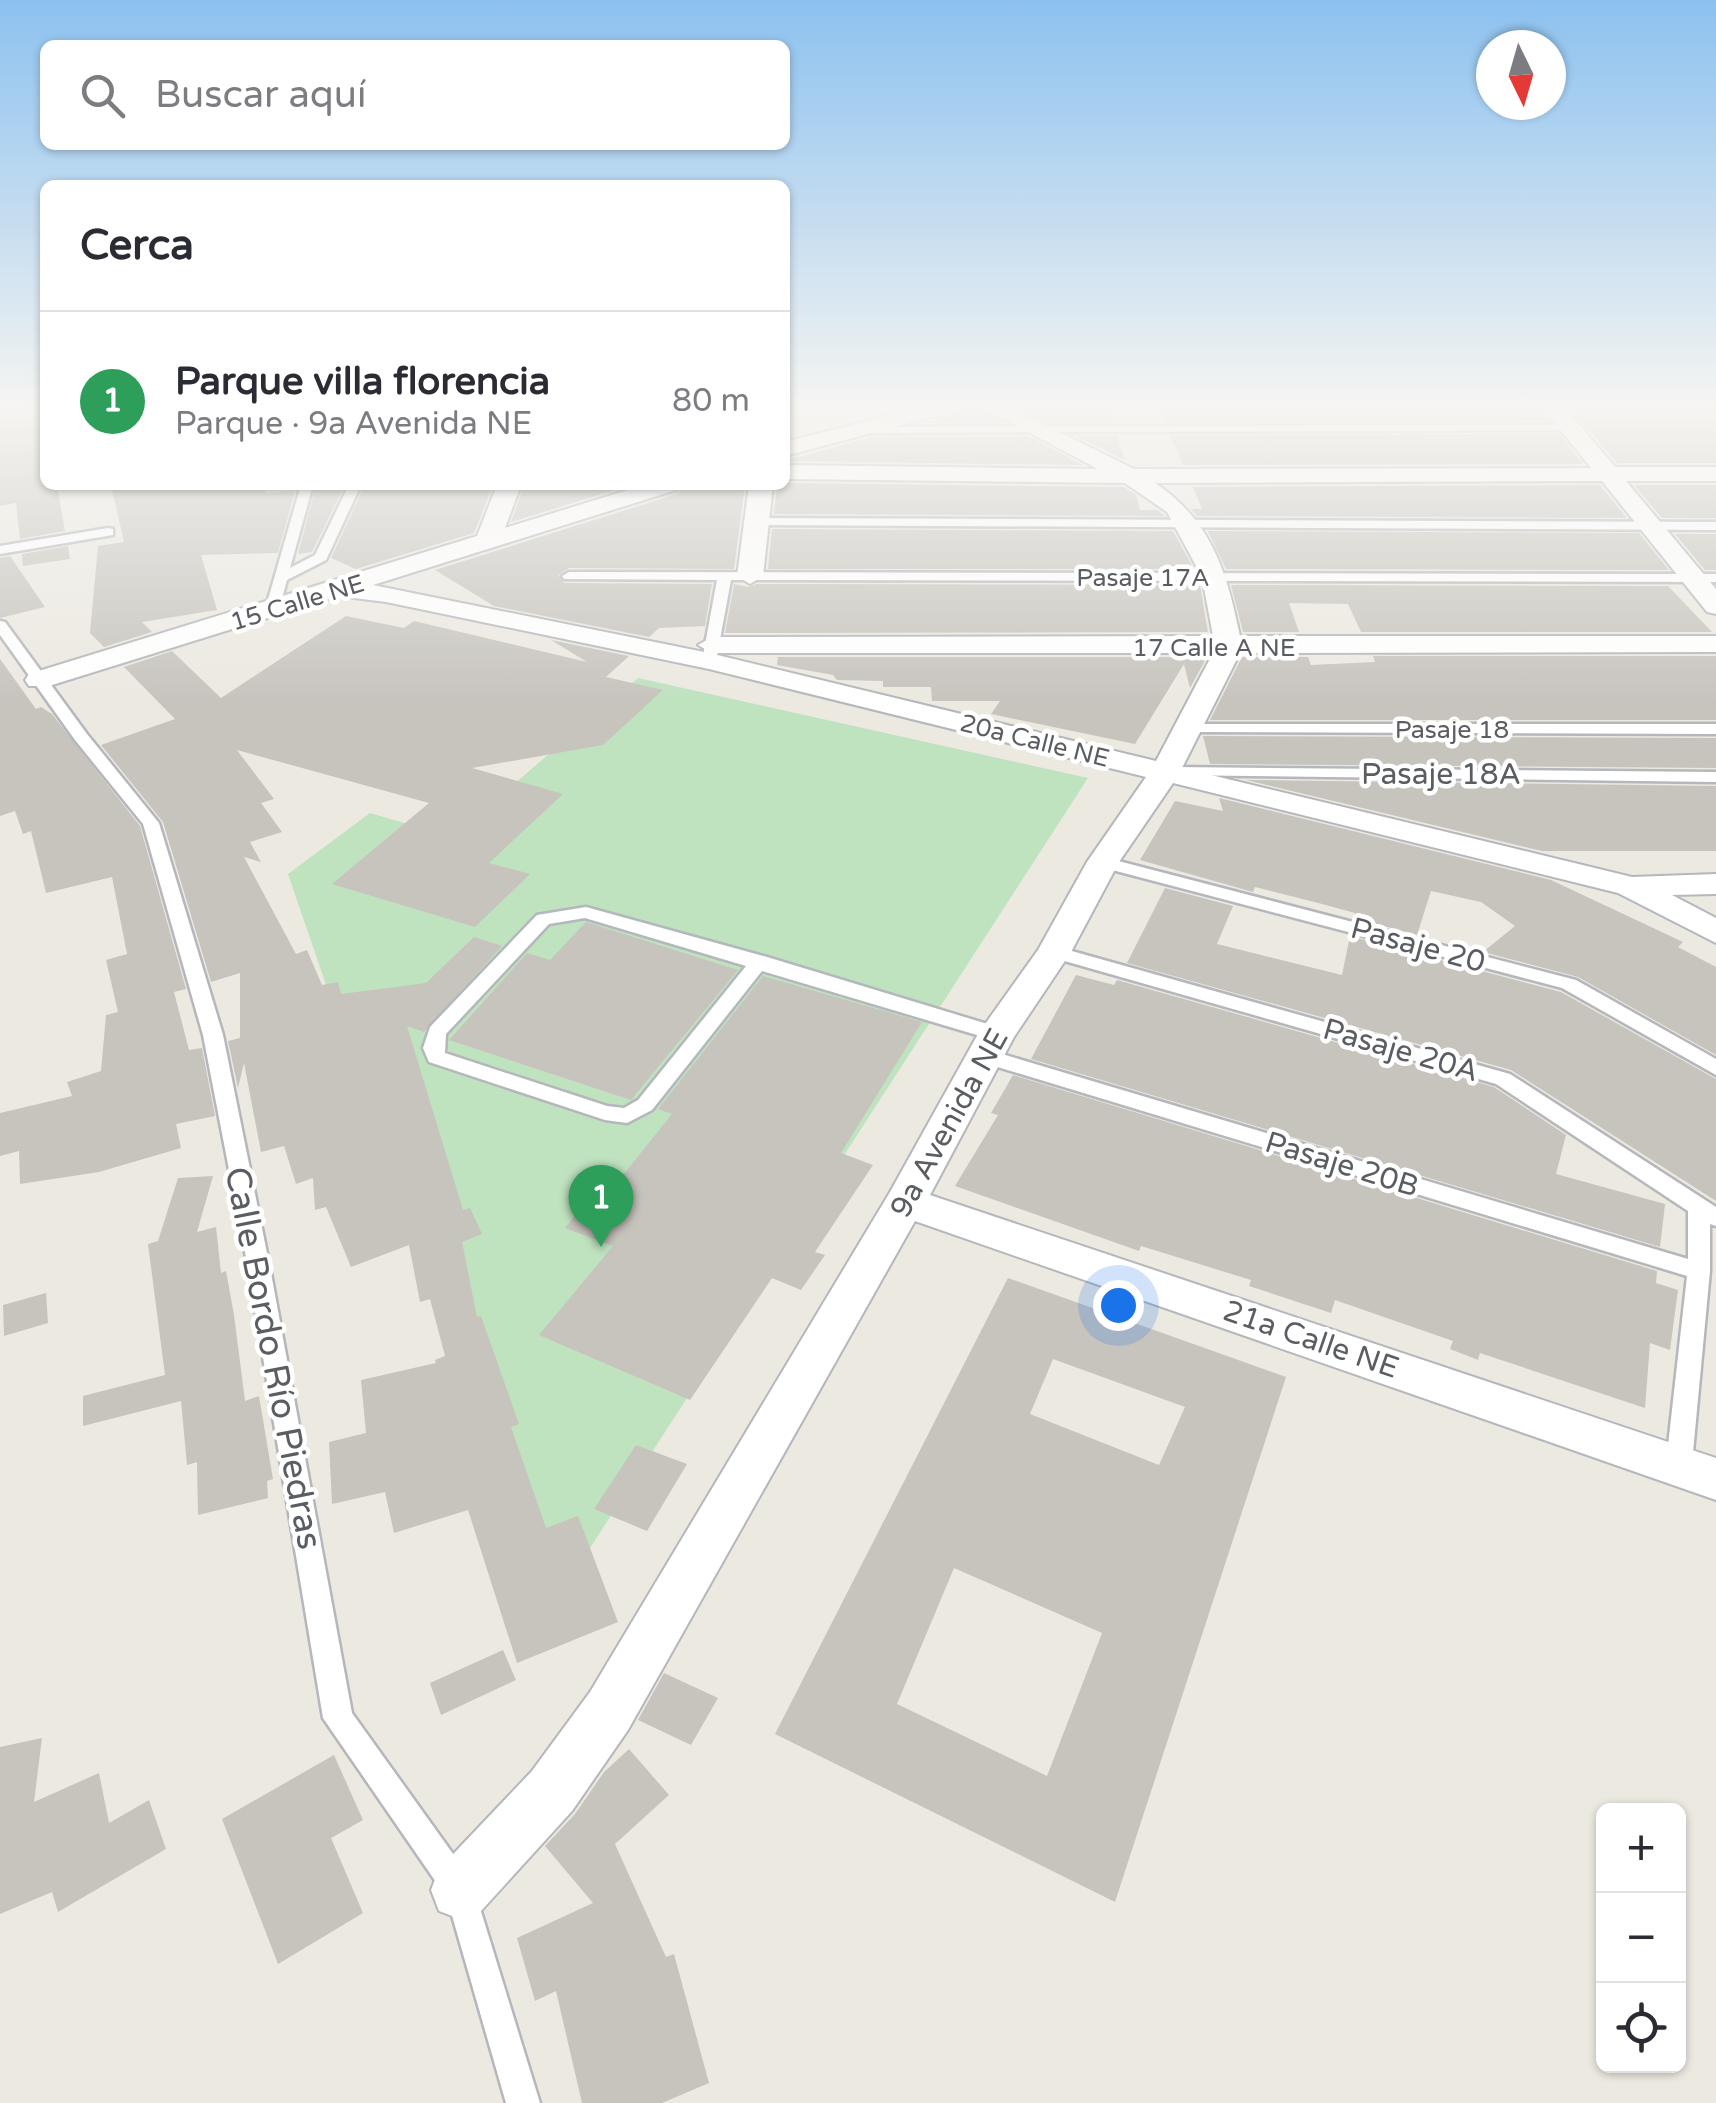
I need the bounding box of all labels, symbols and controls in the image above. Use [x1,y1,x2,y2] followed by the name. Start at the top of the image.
[1476,30,1566,120] north arrow
[40,40,790,150] search box
[75,68,130,123] icon: search
[155,72,366,118] text: Buscar aquí
[80,220,194,271] text: Cerca
[175,359,550,405] text: Parque villa florencia
[102,382,123,420] text: 1
[672,382,750,420] text: 80 m
[175,405,532,443] text: Parque · 9a Avenida NE
[1076,563,1210,593] street label: Pasaje 17A
[227,568,368,638] street label: 15 Calle NE
[1132,633,1296,663] street label: 17 Calle A NE
[957,708,1112,774] street label: 20a Calle NE
[1395,715,1509,745] street label: Pasaje 18
[1361,756,1521,793] street label: Pasaje 18A
[1347,910,1489,981] street label: Pasaje 20
[1319,1011,1483,1090] street label: Pasaje 20A
[882,1022,1017,1224] street label: 9a Avenida NE
[1261,1124,1423,1205] street label: Pasaje 20B
[215,1163,331,1553] street label: Calle Bordo Río Piedras
[568,1164,634,1247] pin: 1
[1093,1280,1144,1331] your location
[1218,1292,1403,1387] street label: 21a Calle NE
[1596,1803,1686,2073] map controls
[1596,1803,1686,1893] button: +
[1596,1893,1686,1983] button: −
[1596,1983,1686,2073] button: locate

